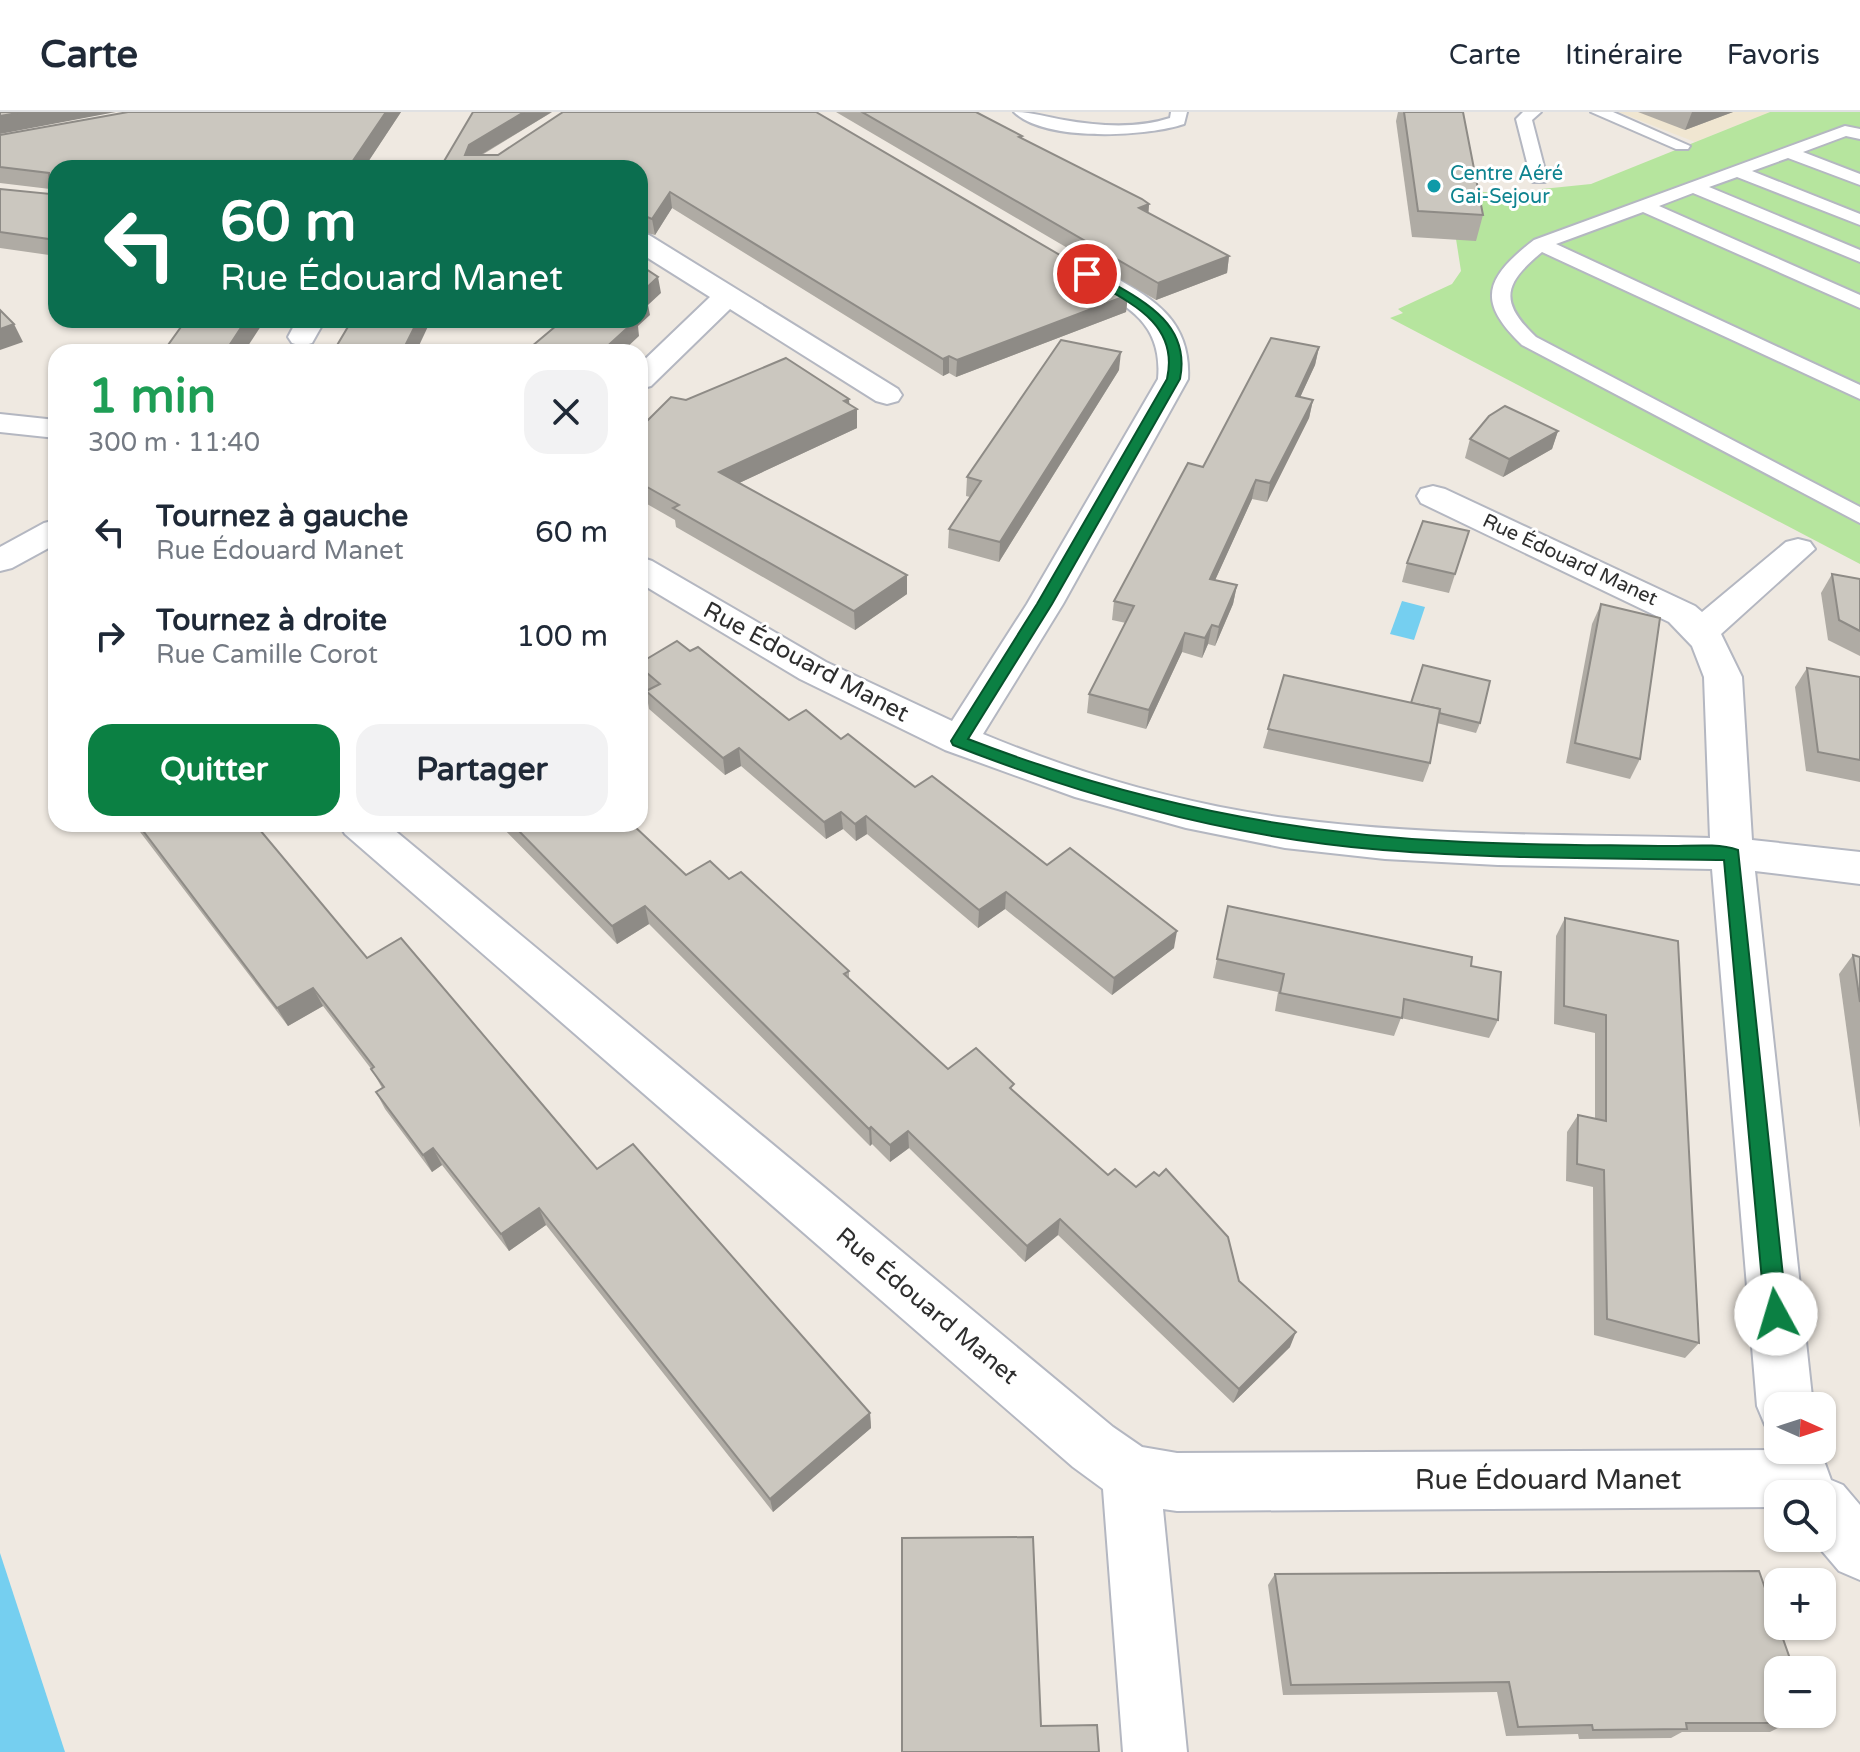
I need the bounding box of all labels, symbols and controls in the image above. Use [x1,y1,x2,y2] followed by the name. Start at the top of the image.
[40,32,138,78] text: Carte
[1449,38,1521,72] text: Carte
[1565,38,1683,72] text: Itinéraire
[1727,38,1820,72] text: Favoris
[1450,162,1563,209] place label: Centre Aéré Gai-Sejour
[1425,177,1443,195] marker: Centre Aéré Gai-Sejour
[220,189,356,256] text: 60 m
[88,192,192,296] icon: left
[1053,240,1121,308] pin
[1065,252,1109,296] icon: arrive
[220,257,563,300] text: Rue Édouard Manet
[88,368,216,426] text: 1 min
[524,370,608,454] button: close
[88,427,260,458] text: 300 m · 11:40
[156,498,408,535] text: Tournez à gauche
[1479,508,1662,611] street label: Rue Édouard Manet
[88,510,132,554] icon: left
[535,514,608,551] text: 60 m
[156,535,404,566] text: Rue Édouard Manet
[698,595,914,728] street label: Rue Édouard Manet
[156,602,387,639] text: Tournez à droite
[88,614,132,658] icon: right
[516,618,608,655] text: 100 m
[156,639,378,670] text: Rue Camille Corot
[88,724,340,816] button: Quitter
[356,724,608,816] button: Partager
[830,1221,1025,1391] street label: Rue Édouard Manet
[1734,1272,1818,1356] position arrow
[1764,1392,1836,1464] north arrow
[1764,1392,1836,1728] map controls
[1415,1463,1682,1497] street label: Rue Édouard Manet
[1764,1480,1836,1552] button: search
[1764,1568,1836,1640] button: +
[1764,1656,1836,1728] button: −

